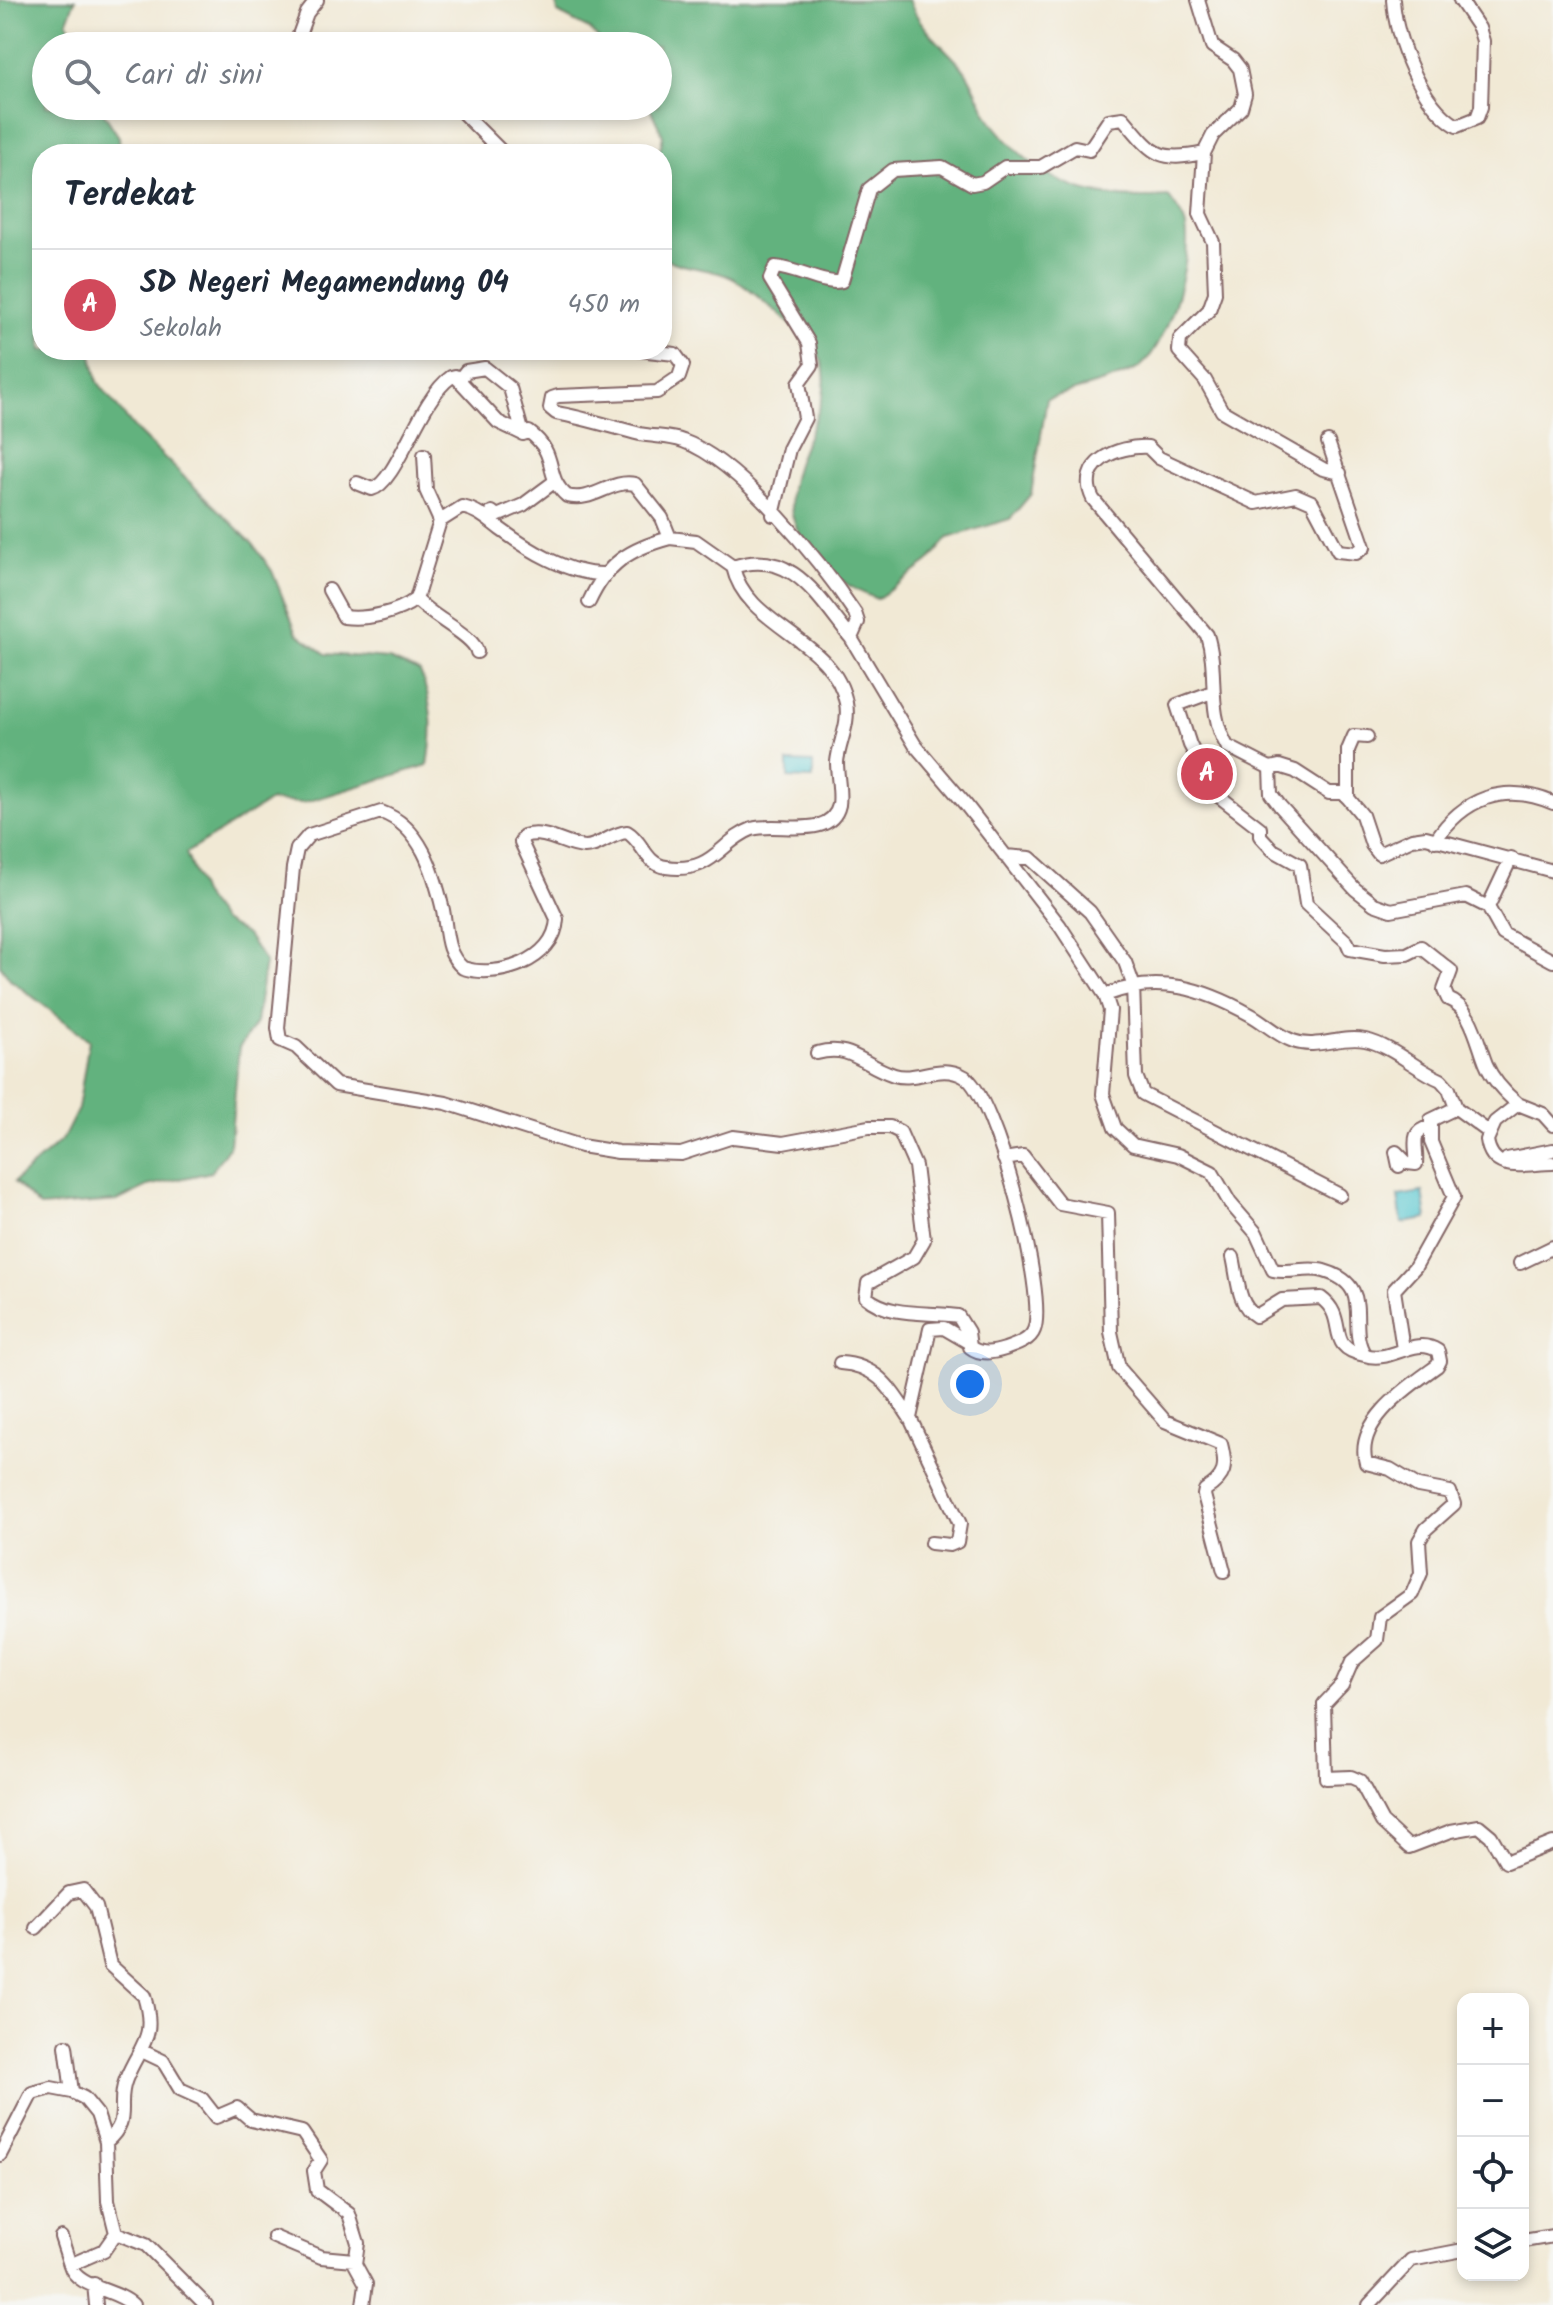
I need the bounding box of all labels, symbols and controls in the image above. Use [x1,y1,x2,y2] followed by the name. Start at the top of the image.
[32,32,672,120] search box
[124,52,262,100] text: Cari di sini
[60,54,104,98] icon: search
[64,169,196,223] text: Terdekat
[140,260,509,308] text: SD Negeri Megamendung 04
[82,284,98,326] text: A
[568,284,640,326] text: 450 m
[140,308,222,350] text: Sekolah
[1181,744,1233,804] pin: A
[950,1364,990,1404] your location
[1457,1993,1529,2281] map controls
[1457,1993,1529,2065] button: +
[1457,2065,1529,2137] button: −
[1457,2137,1529,2209] button: locate
[1457,2209,1529,2281] button: layers

